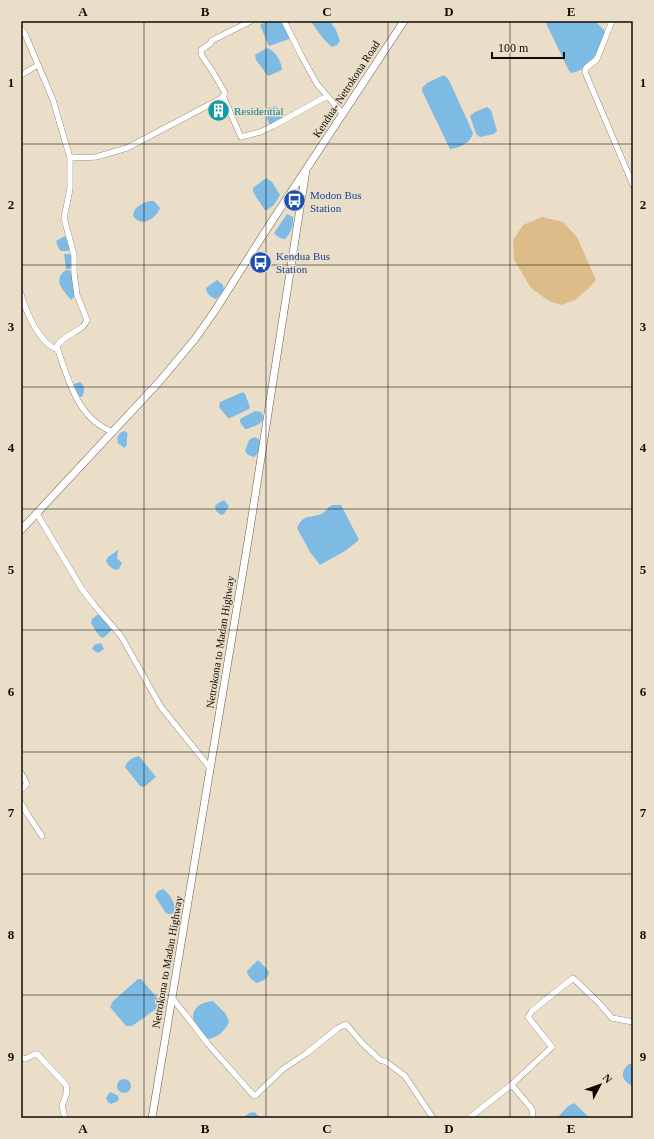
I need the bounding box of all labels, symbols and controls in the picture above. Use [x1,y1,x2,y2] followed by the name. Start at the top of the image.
[78,4,88,19] text: A
[201,4,210,19] text: B
[322,4,332,19] text: C
[444,4,454,19] text: D
[567,4,575,19] text: E
[492,34,564,60] scale bar
[310,38,382,140] street label: Kendua- Netrokona Road
[498,41,529,55] text: 100 m
[8,75,14,90] text: 1
[640,75,646,90] text: 1
[205,98,231,124] building icon: Residential
[234,105,284,117] place label: Residential
[282,188,308,214] bus stop icon: Modon Bus Station
[310,189,362,214] place label: Modon Bus Station
[8,197,14,212] text: 2
[640,197,646,212] text: 2
[247,249,273,275] bus stop icon: Kendua Bus Station
[276,250,330,275] place label: Kendua Bus Station
[8,319,15,334] text: 3
[640,319,647,334] text: 3
[8,440,15,455] text: 4
[640,440,647,455] text: 4
[8,562,15,577] text: 5
[640,562,647,577] text: 5
[204,574,236,709] street label: Netrokona to Madan Highway
[8,684,15,699] text: 6
[640,684,647,699] text: 6
[8,805,15,820] text: 7
[640,805,647,820] text: 7
[149,894,185,1029] street label: Netrokona to Madan Highway
[8,927,15,942] text: 8
[640,927,647,942] text: 8
[8,1049,15,1064] text: 9
[640,1049,647,1064] text: 9
[580,1065,620,1105] north arrow
[600,1072,615,1085] text: N
[78,1121,88,1136] text: A
[201,1121,210,1136] text: B
[322,1121,332,1136] text: C
[444,1121,454,1136] text: D
[567,1121,575,1136] text: E

